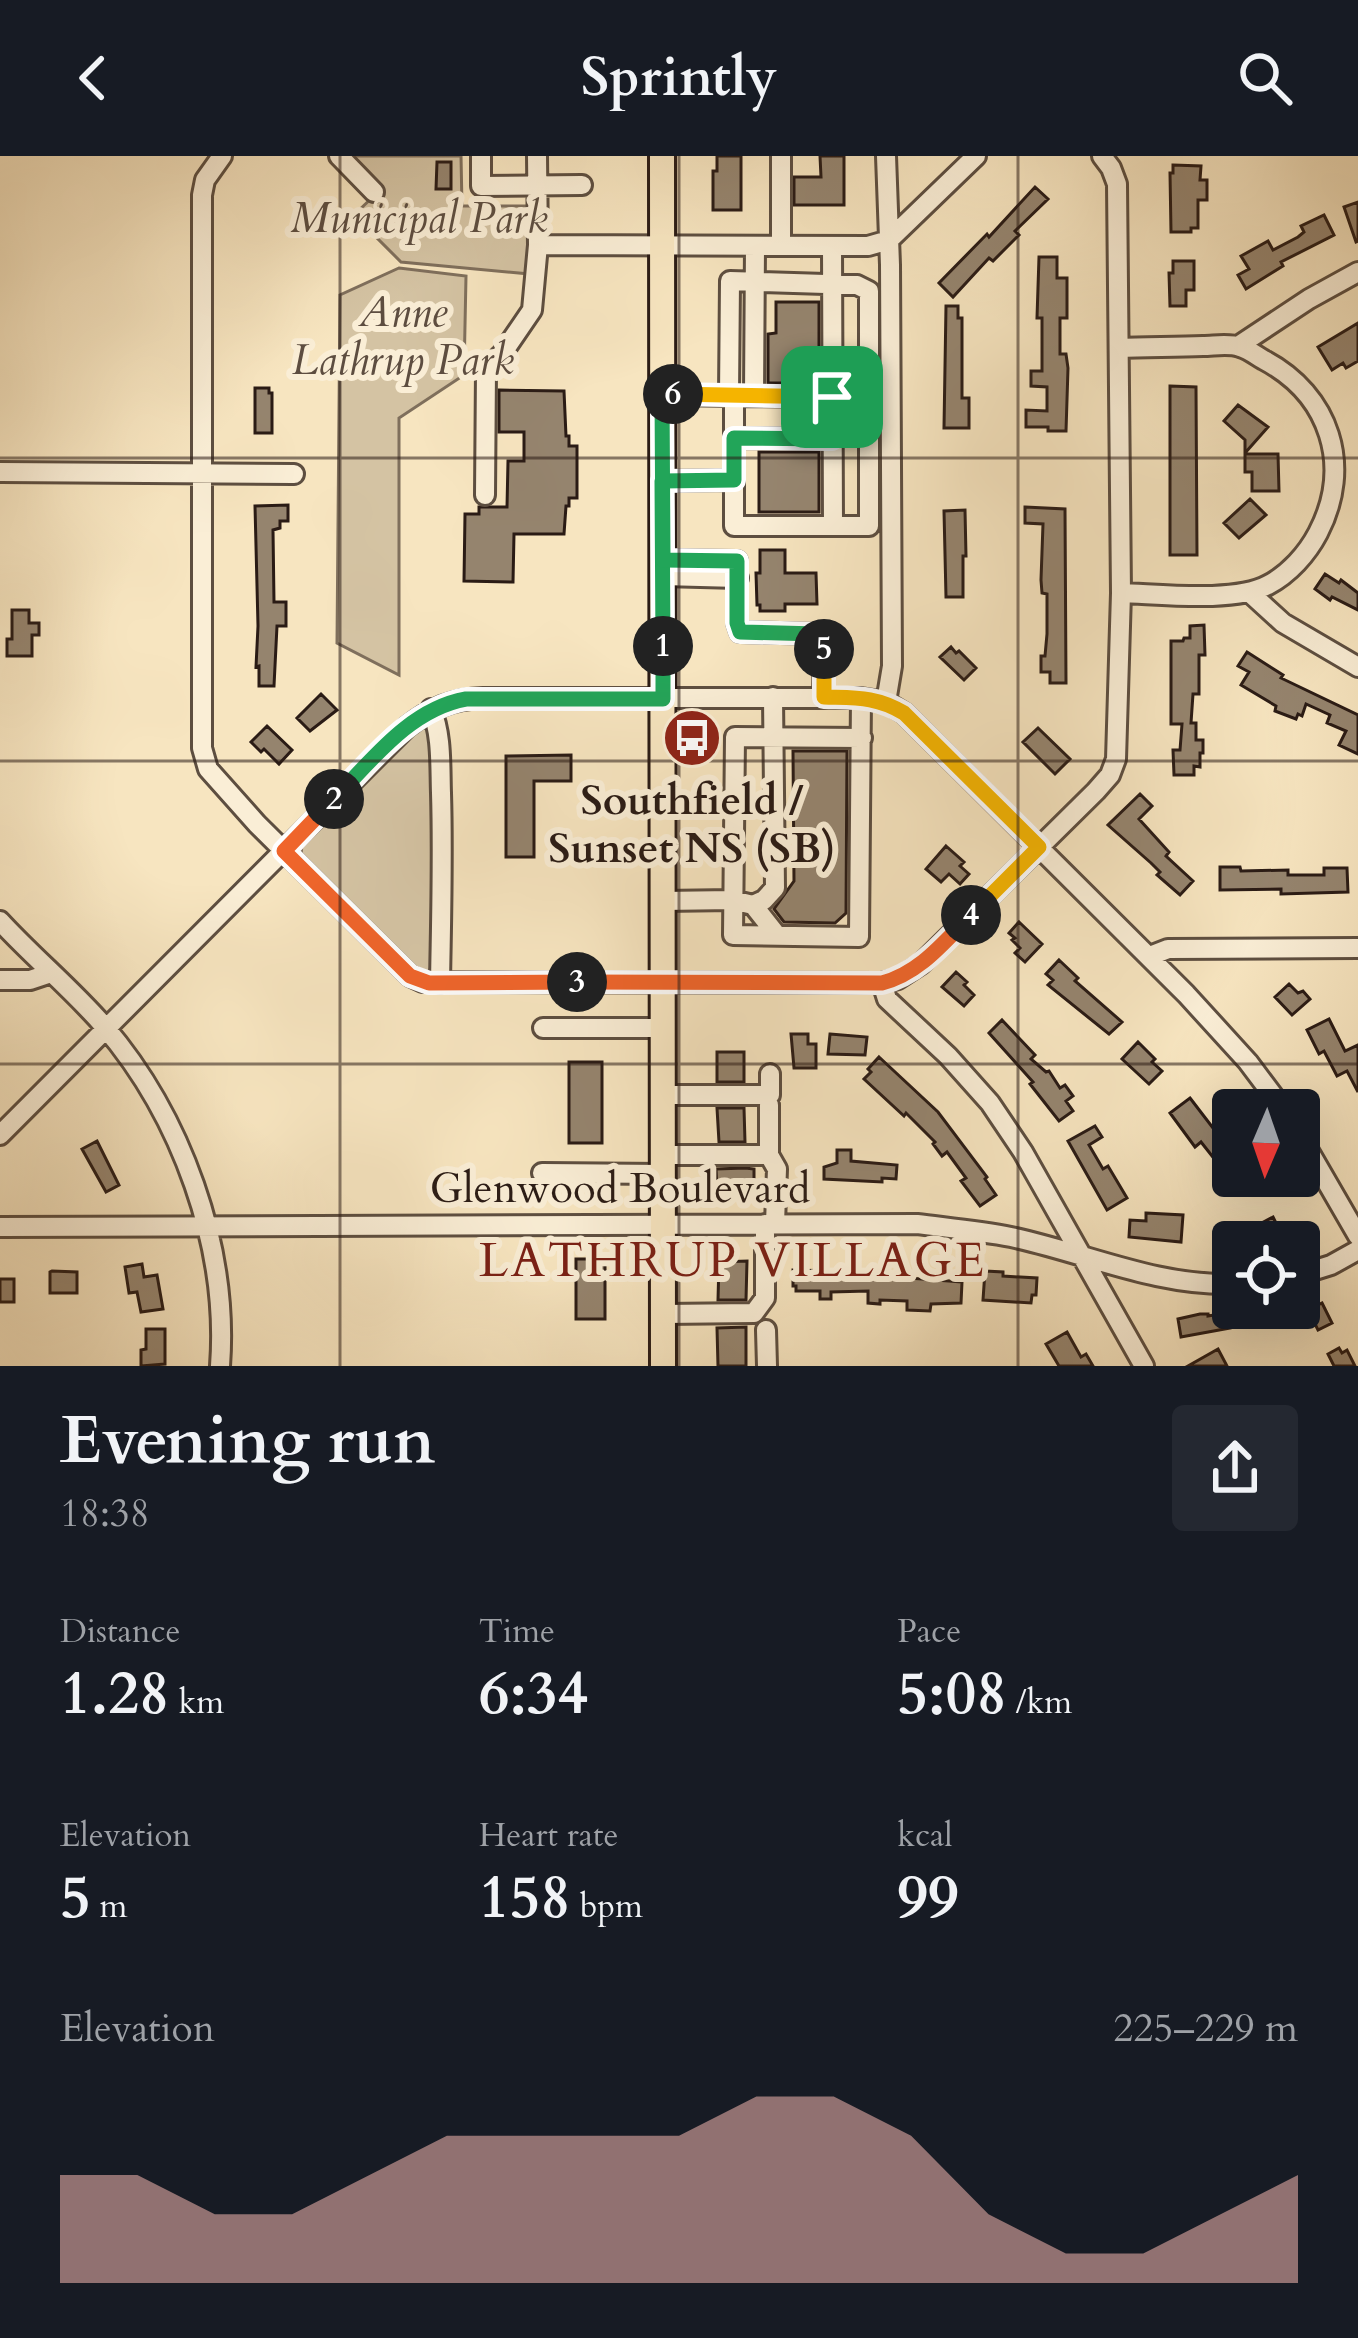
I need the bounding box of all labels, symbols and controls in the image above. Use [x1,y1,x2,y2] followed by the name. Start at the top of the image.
[581,42,777,115] text: Sprintly
[60,45,126,111] icon: back
[1232,45,1298,111] icon: search
[290,190,548,247] park label: Municipal Park
[292,284,514,389] park label: Anne Lathrup Park
[781,346,883,448] pin
[643,364,703,424] pin: 6
[799,364,865,430] icon: arrive
[665,371,681,416] text: 6
[633,616,693,676] pin: 1
[794,619,854,679] pin: 5
[655,623,671,668] text: 1
[816,626,832,671] text: 5
[661,707,723,769] bus stop icon: Southfield / Sunset NS (SB)
[304,769,364,829] pin: 2
[548,772,836,877] place label: Southfield / Sunset NS (SB)
[326,776,342,821] text: 2
[941,885,1001,945] pin: 4
[963,892,979,937] text: 4
[547,952,607,1012] pin: 3
[569,959,585,1004] text: 3
[1212,1089,1320,1197] north arrow
[1212,1089,1320,1329] map controls
[430,1160,810,1217] street label: Glenwood Boulevard
[1212,1221,1320,1329] button: locate
[479,1228,987,1293] district label: LATHRUP VILLAGE
[60,1397,435,1486] text: Evening run
[1172,1405,1298,1531] button: share
[60,1487,150,1540] text: 18:38
[60,1609,181,1654] text: Distance
[479,1609,555,1654] text: Time
[897,1609,961,1654] text: Pace
[60,1654,170,1735] text: 1.28
[479,1654,588,1735] text: 6:34
[897,1654,1007,1735] text: 5:08
[170,1680,224,1725] text: km
[1007,1680,1072,1725] text: /km
[60,1813,191,1858] text: Elevation
[479,1813,619,1858] text: Heart rate
[897,1813,953,1858] text: kcal
[60,1858,91,1939] text: 5
[479,1858,571,1939] text: 158
[897,1858,959,1939] text: 99
[91,1884,128,1929] text: m
[571,1884,643,1929] text: bpm
[60,2002,215,2055] text: Elevation
[1113,2002,1298,2055] text: 225–229 m

